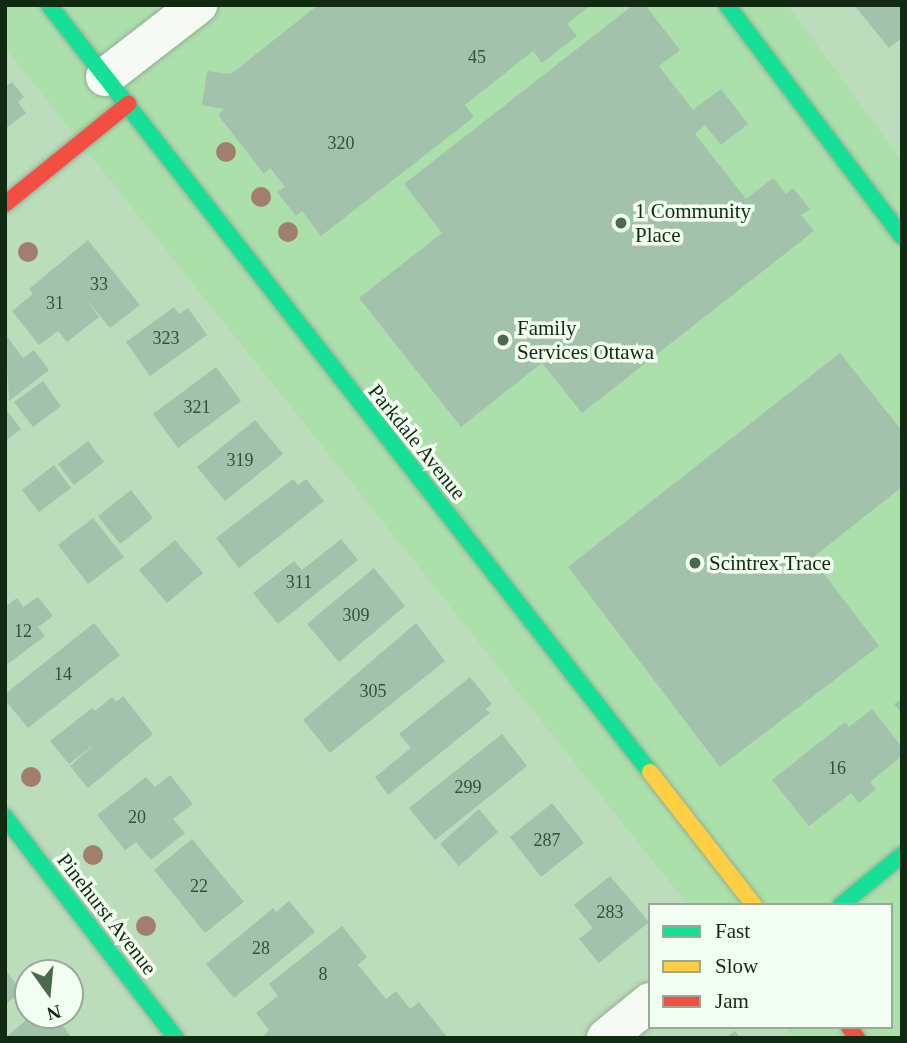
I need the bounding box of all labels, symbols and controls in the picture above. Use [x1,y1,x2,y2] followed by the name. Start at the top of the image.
[468,46,486,68] house number: 45
[328,132,354,154] house number: 320
[635,198,751,248] place label: 1 Community Place
[613,215,629,231] marker: 1 Community Place
[90,273,108,295] house number: 33
[46,292,64,314] house number: 31
[517,315,654,365] place label: Family Services Ottawa
[152,327,180,349] house number: 323
[495,332,511,348] marker: Family Services Ottawa
[362,379,472,505] street label: Parkdale Avenue
[184,396,210,418] house number: 321
[226,449,254,471] house number: 319
[709,550,831,576] place label: Scintrex Trace
[687,555,703,571] marker: Scintrex Trace
[286,571,312,593] house number: 311
[342,604,370,626] house number: 309
[14,620,32,642] house number: 12
[54,663,72,685] house number: 14
[360,680,386,702] house number: 305
[828,757,846,779] house number: 16
[454,776,482,798] house number: 299
[128,806,146,828] house number: 20
[534,829,560,851] house number: 287
[51,848,163,980] street label: Pinehurst Avenue
[190,875,208,897] house number: 22
[596,901,624,923] house number: 283
[648,903,893,1029] legend
[715,919,750,943] text: Fast
[252,937,270,959] house number: 28
[715,954,758,978] text: Slow
[14,959,84,1029] north arrow
[318,963,328,985] house number: 8
[715,989,749,1013] text: Jam
[45,1001,63,1025] text: N

